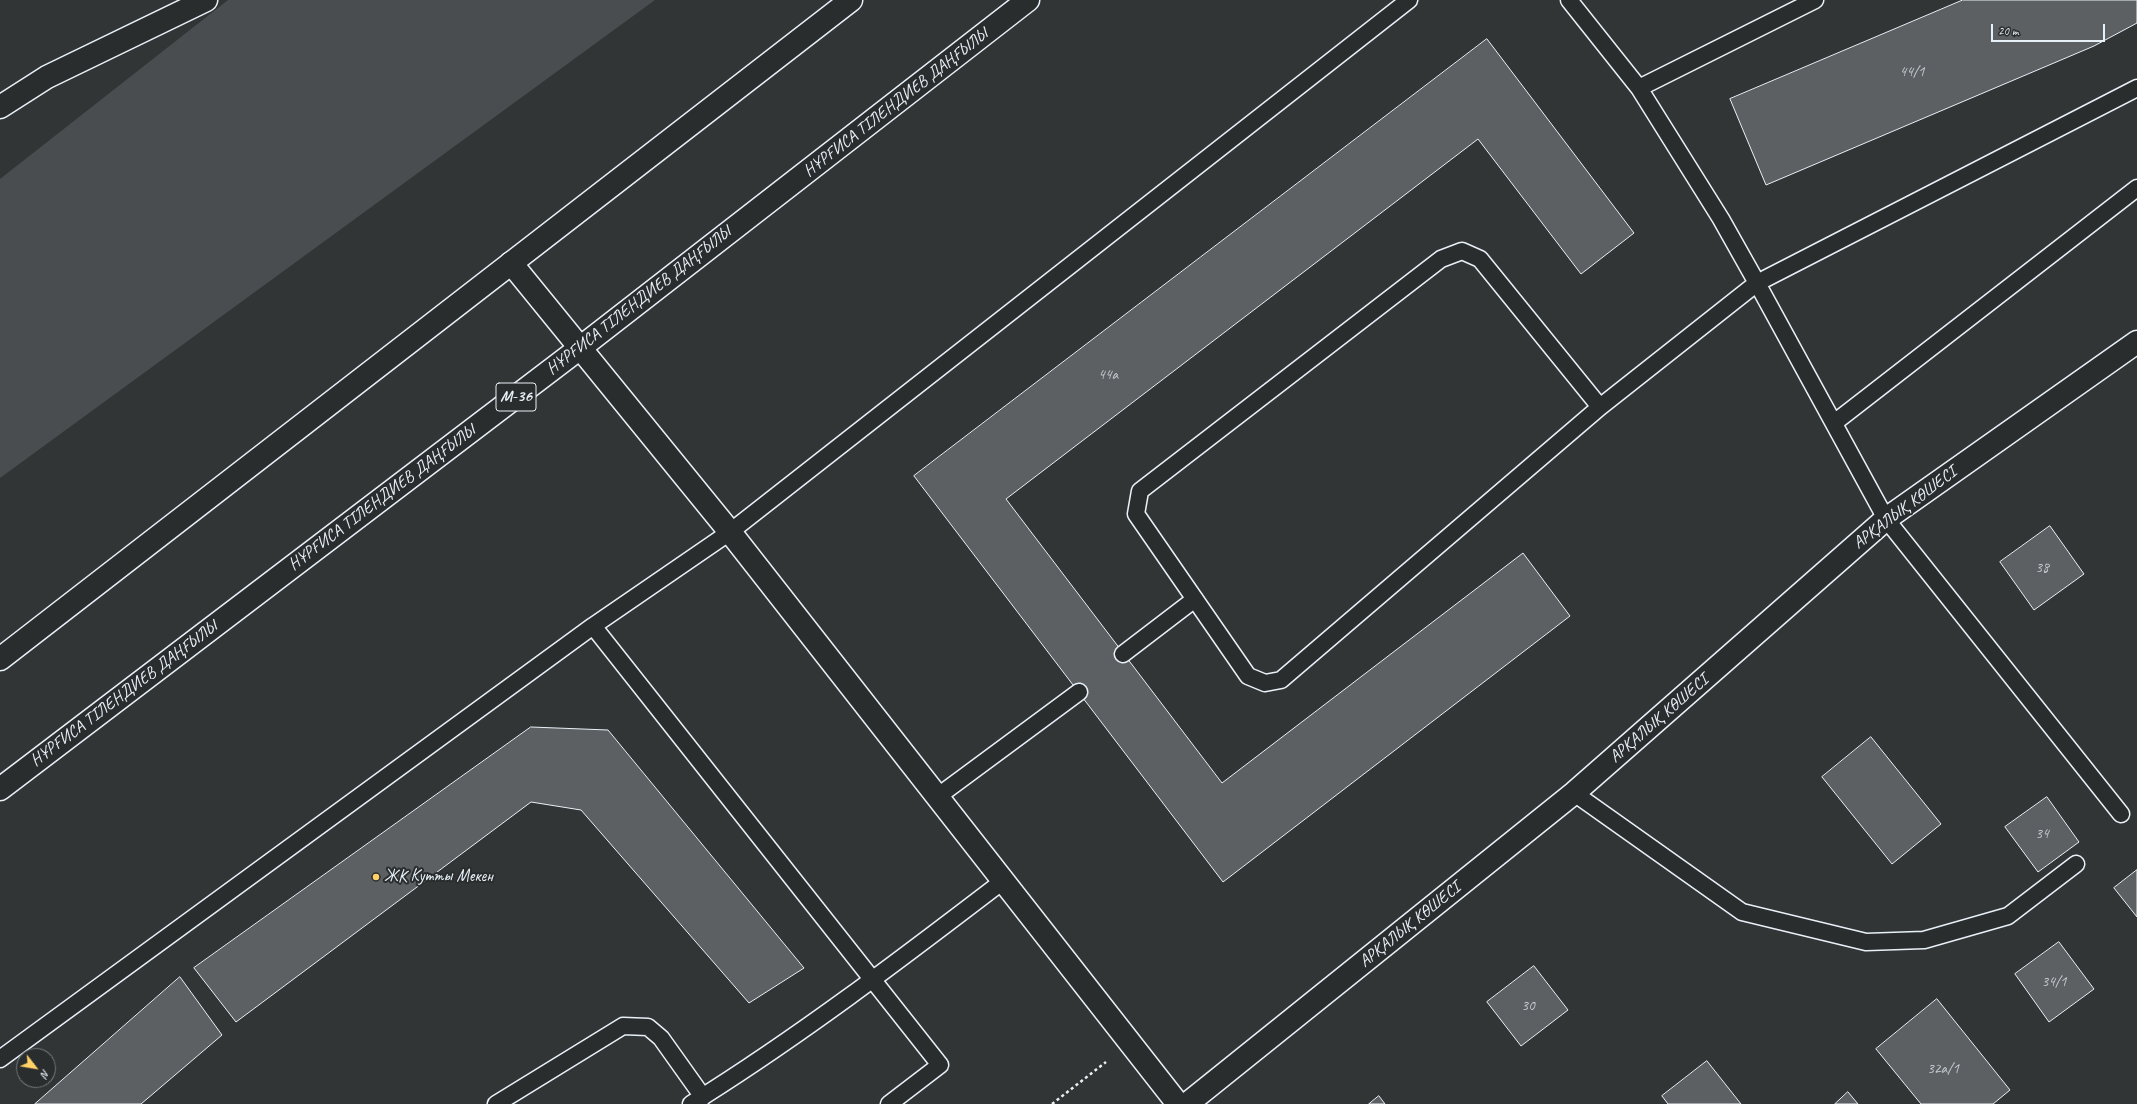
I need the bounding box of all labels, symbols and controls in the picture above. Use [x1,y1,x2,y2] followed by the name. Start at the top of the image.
[1993,16,2107,42] scale bar
[1998,23,2018,39] text: 20 m
[799,24,993,182] street label: НҰРҒИСА ТІЛЕНДИЕВ ДАҢҒЫЛЫ
[1899,63,1925,81] house number: 44/1
[542,222,736,380] street label: НҰРҒИСА ТІЛЕНДИЕВ ДАҢҒЫЛЫ
[1098,366,1118,384] house number: 44а
[496,383,536,411] road number: M-36
[284,421,480,575] street label: НҰРҒИСА ТІЛЕНДИЕВ ДАҢҒЫЛЫ
[1849,462,1961,554] street label: АРҚАЛЫҚ КӨШЕСІ
[2035,559,2049,577] house number: 38
[26,617,222,771] street label: НҰРҒИСА ТІЛЕНДИЕВ ДАҢҒЫЛЫ
[1605,671,1713,767] street label: АРҚАЛЫҚ КӨШЕСІ
[2035,825,2049,843] house number: 34
[384,867,493,887] place label: ЖК Кутты Мекен
[371,872,381,882] marker: ЖК Кутты Мекен
[1355,878,1465,972] street label: АРҚАЛЫҚ КӨШЕСІ
[2041,973,2067,991] house number: 34/1
[1521,997,1535,1015] house number: 30
[16,1048,56,1088] north arrow
[1927,1060,1959,1078] house number: 32а/1
[38,1067,53,1080] text: N

